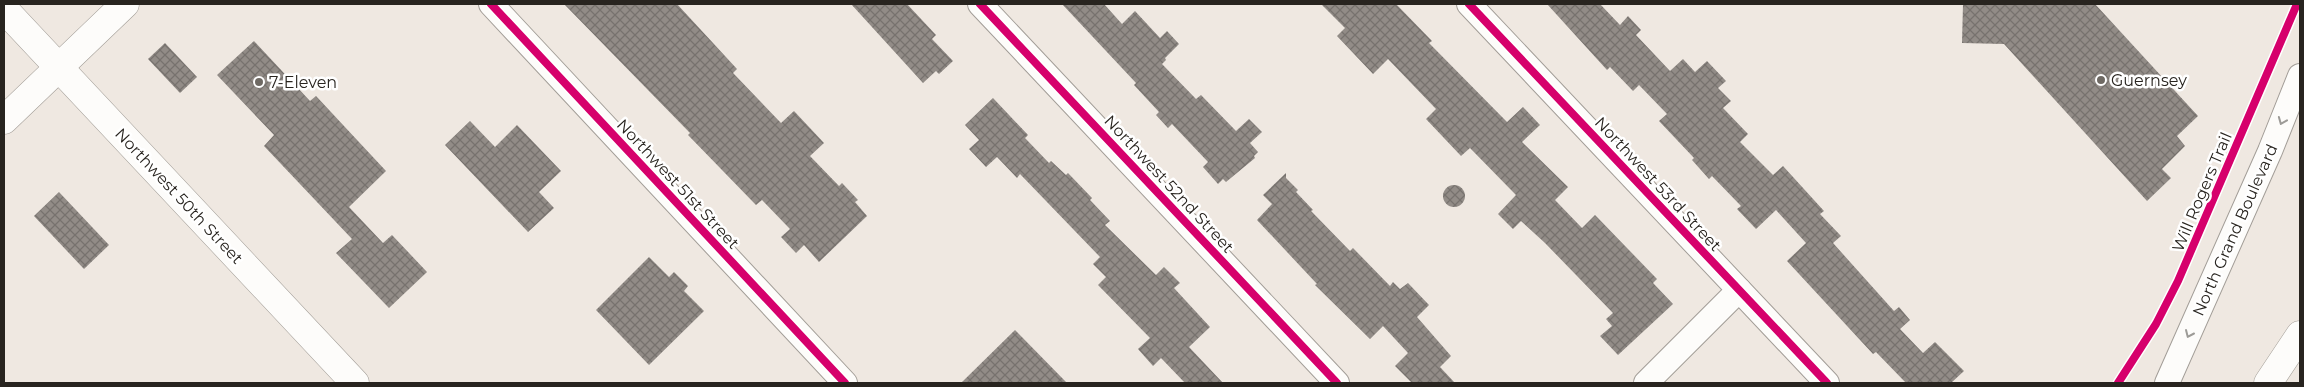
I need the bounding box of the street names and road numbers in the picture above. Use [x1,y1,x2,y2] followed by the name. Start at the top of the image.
[1100,111,1238,257] street label: Northwest 52nd Street
[1591,113,1725,255] street label: Northwest 53rd Street
[613,115,743,253] street label: Northwest 51st Street
[111,124,247,268] street label: Northwest 50th Street
[2168,129,2236,255] street label: Will Rogers Trail
[2188,141,2282,319] street label: North Grand Boulevard

